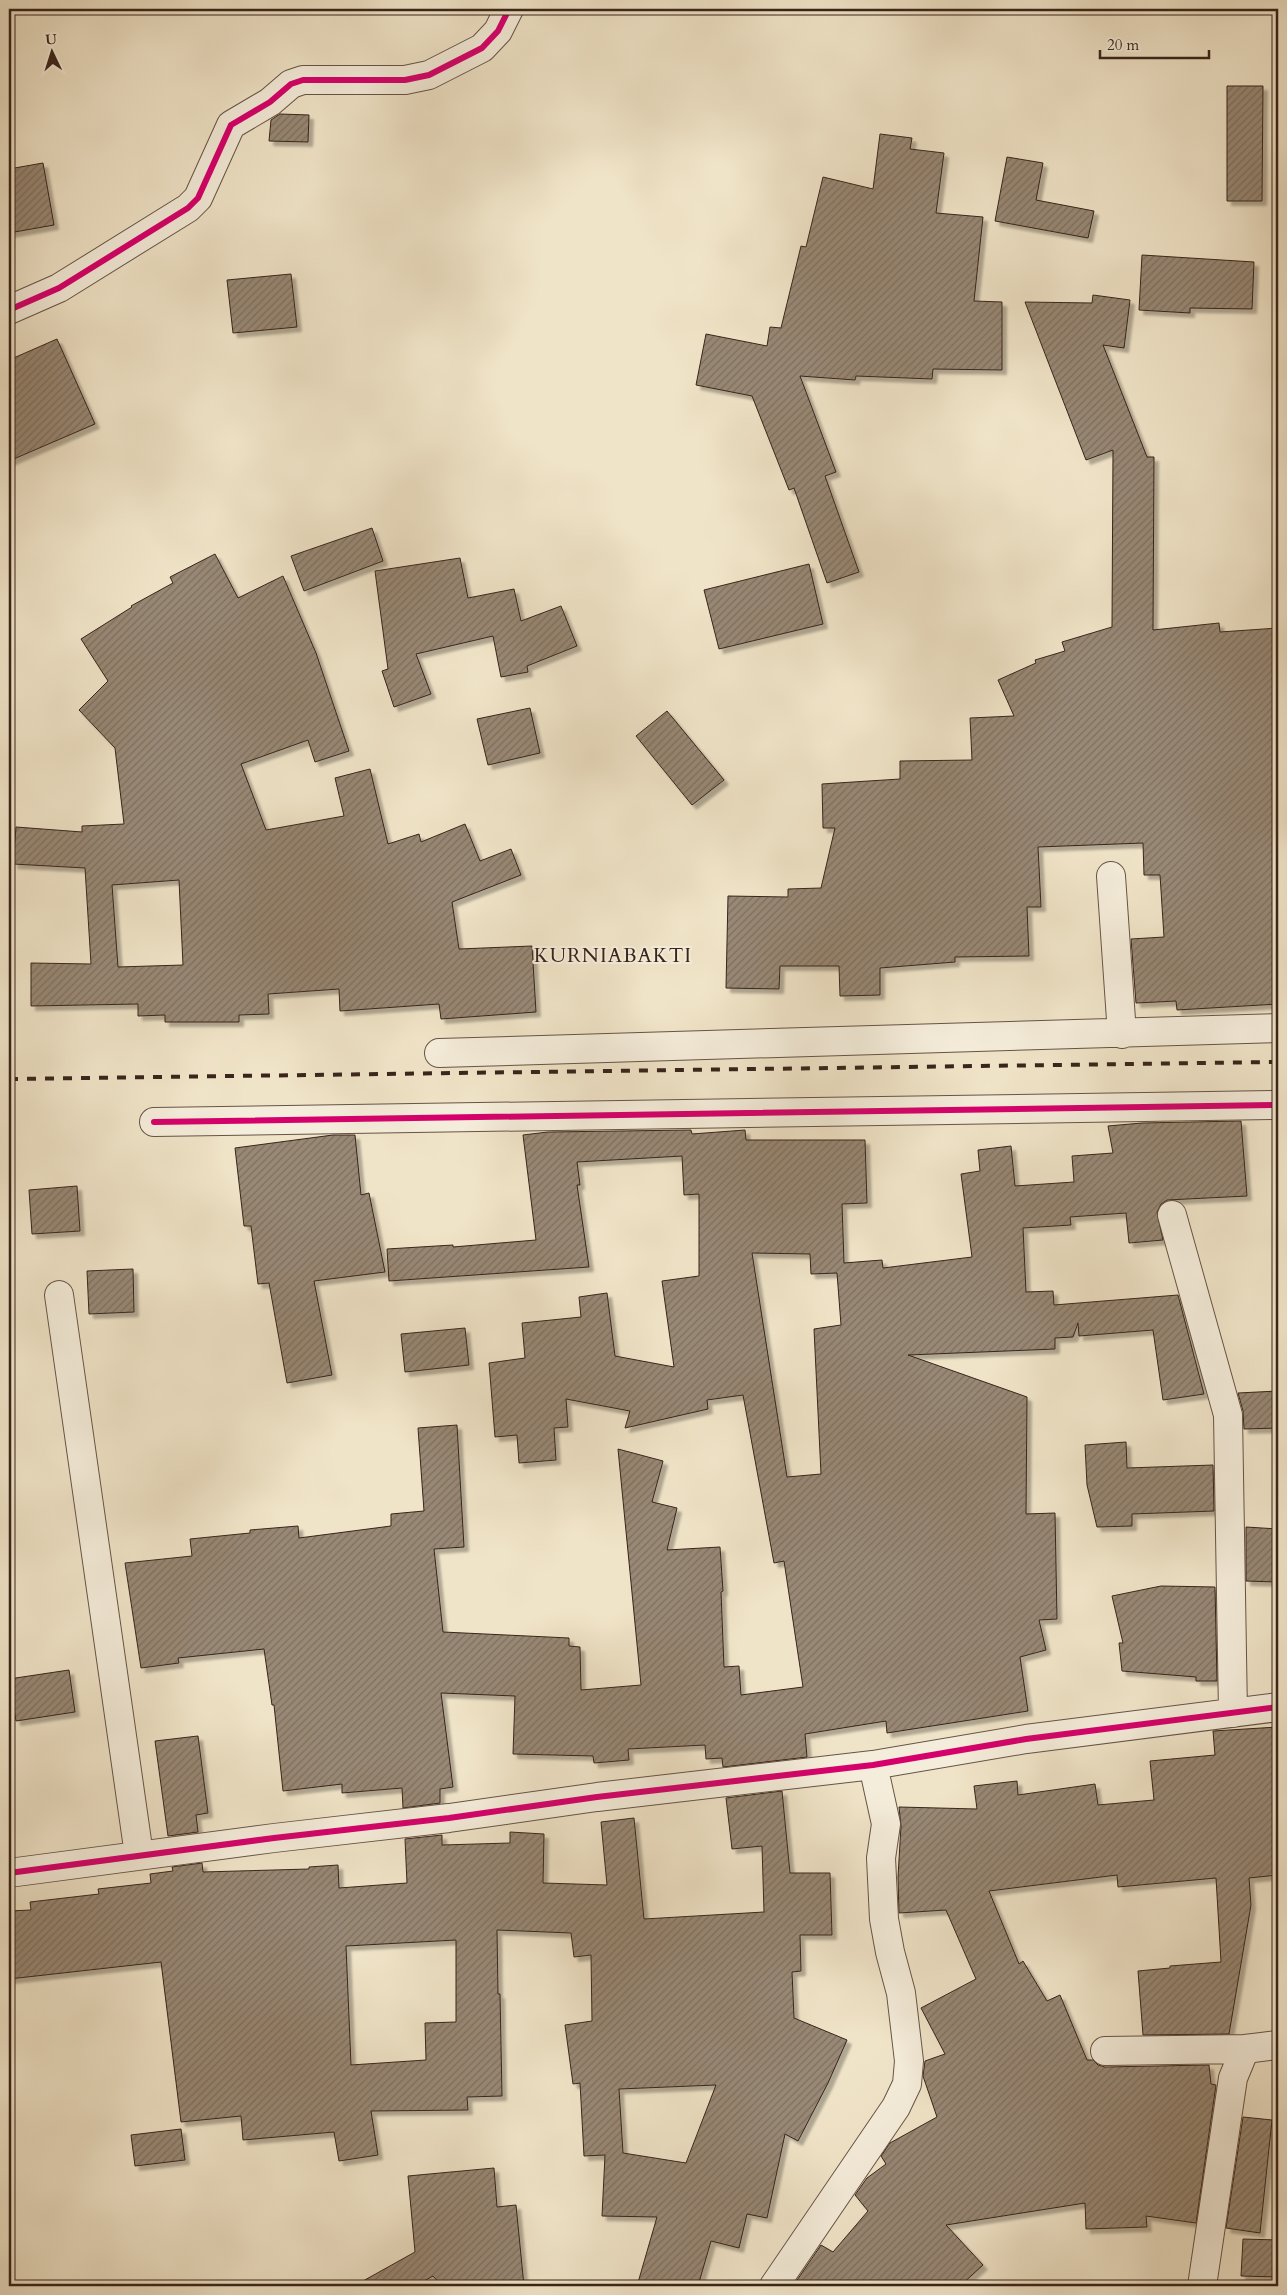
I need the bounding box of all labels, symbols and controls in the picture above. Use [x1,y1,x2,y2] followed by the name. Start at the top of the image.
[28,28,78,78] north arrow
[1100,28,1208,60] scale bar
[45,30,58,49] text: U
[1107,35,1139,55] text: 20 m
[534,942,692,969] district label: KURNIABAKTI

